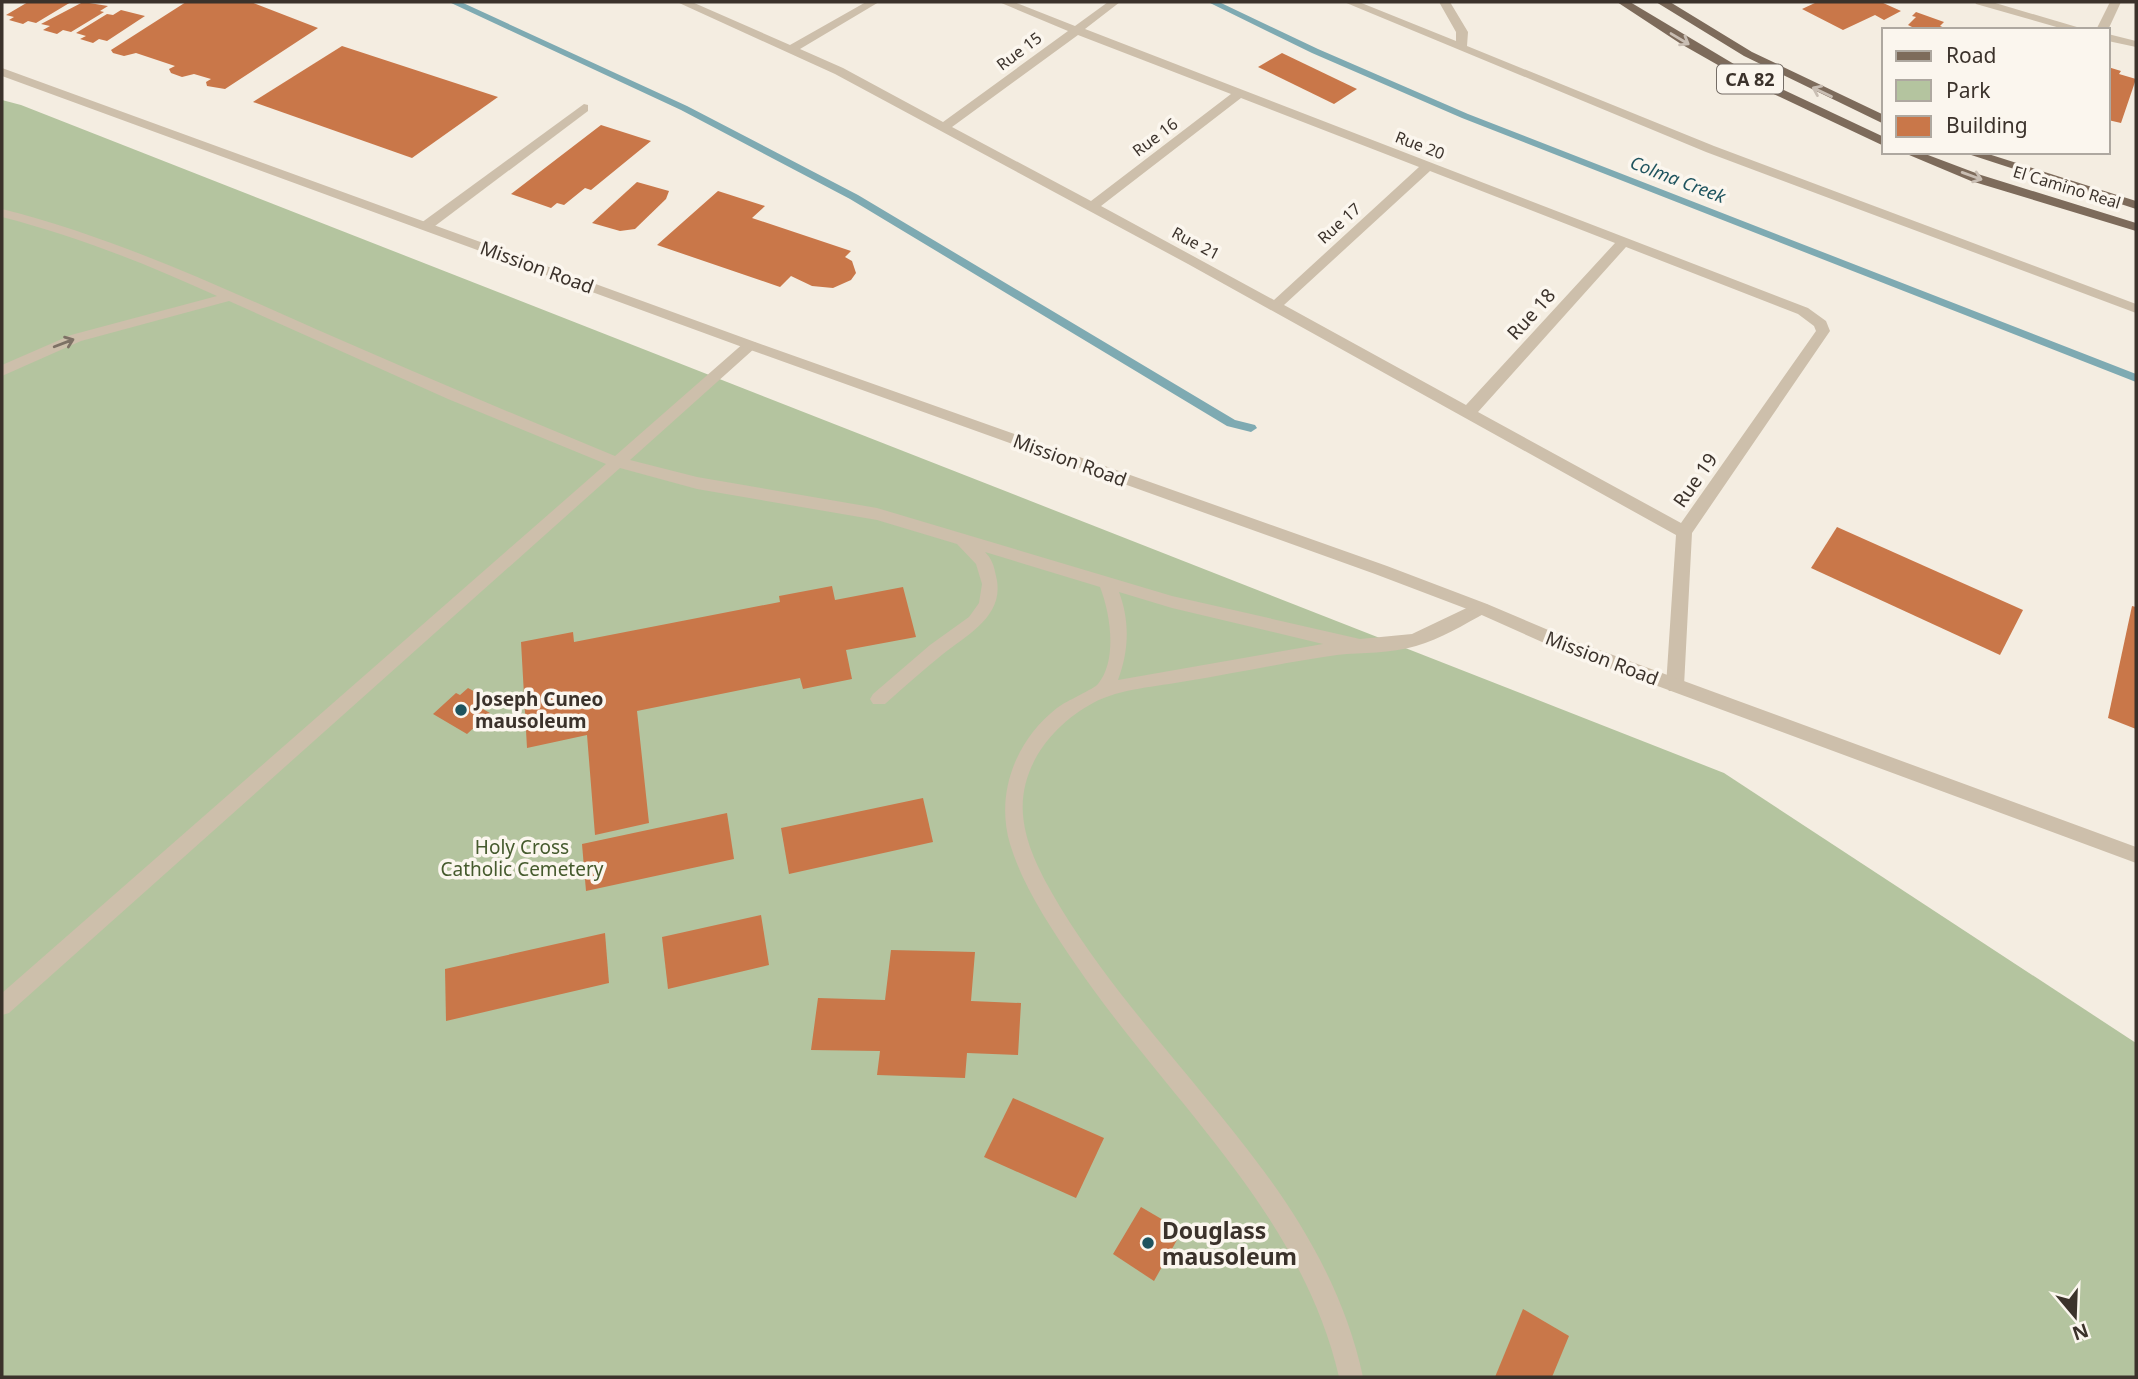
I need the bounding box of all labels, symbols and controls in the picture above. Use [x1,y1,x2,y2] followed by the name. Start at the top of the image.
[992,27,1046,75] street label: Rue 15
[1882,28,2110,154] legend
[1669,32,1689,46] one-way arrow
[1946,41,1996,69] text: Road
[1717,64,1783,94] road number: CA 82
[1946,76,1991,104] text: Park
[1812,84,1833,98] one-way arrow
[1946,111,2028,139] text: Building
[1128,113,1182,161] street label: Rue 16
[1392,126,1448,164] street label: Rue 20
[1627,150,1730,209] water label: Colma Creek
[2011,160,2123,214] street label: El Camino Real
[1961,171,1983,183] one-way arrow
[1313,198,1365,248] street label: Rue 17
[1168,221,1224,265] street label: Rue 21
[477,234,597,300] street label: Mission Road
[1501,283,1561,345] street label: Rue 18
[52,335,74,348] one-way arrow
[1010,427,1130,493] street label: Mission Road
[1667,448,1723,512] street label: Rue 19
[1542,625,1662,691] street label: Mission Road
[473,686,603,734] place label: Joseph Cuneo mausoleum
[453,702,469,718] marker: Joseph Cuneo mausoleum
[441,834,604,882] park label: Holy Cross Catholic Cemetery
[1162,1214,1297,1272] place label: Douglass mausoleum
[1140,1235,1156,1251] marker: Douglass mausoleum
[2040,1281,2110,1351] north arrow
[2069,1317,2092,1347] text: N

